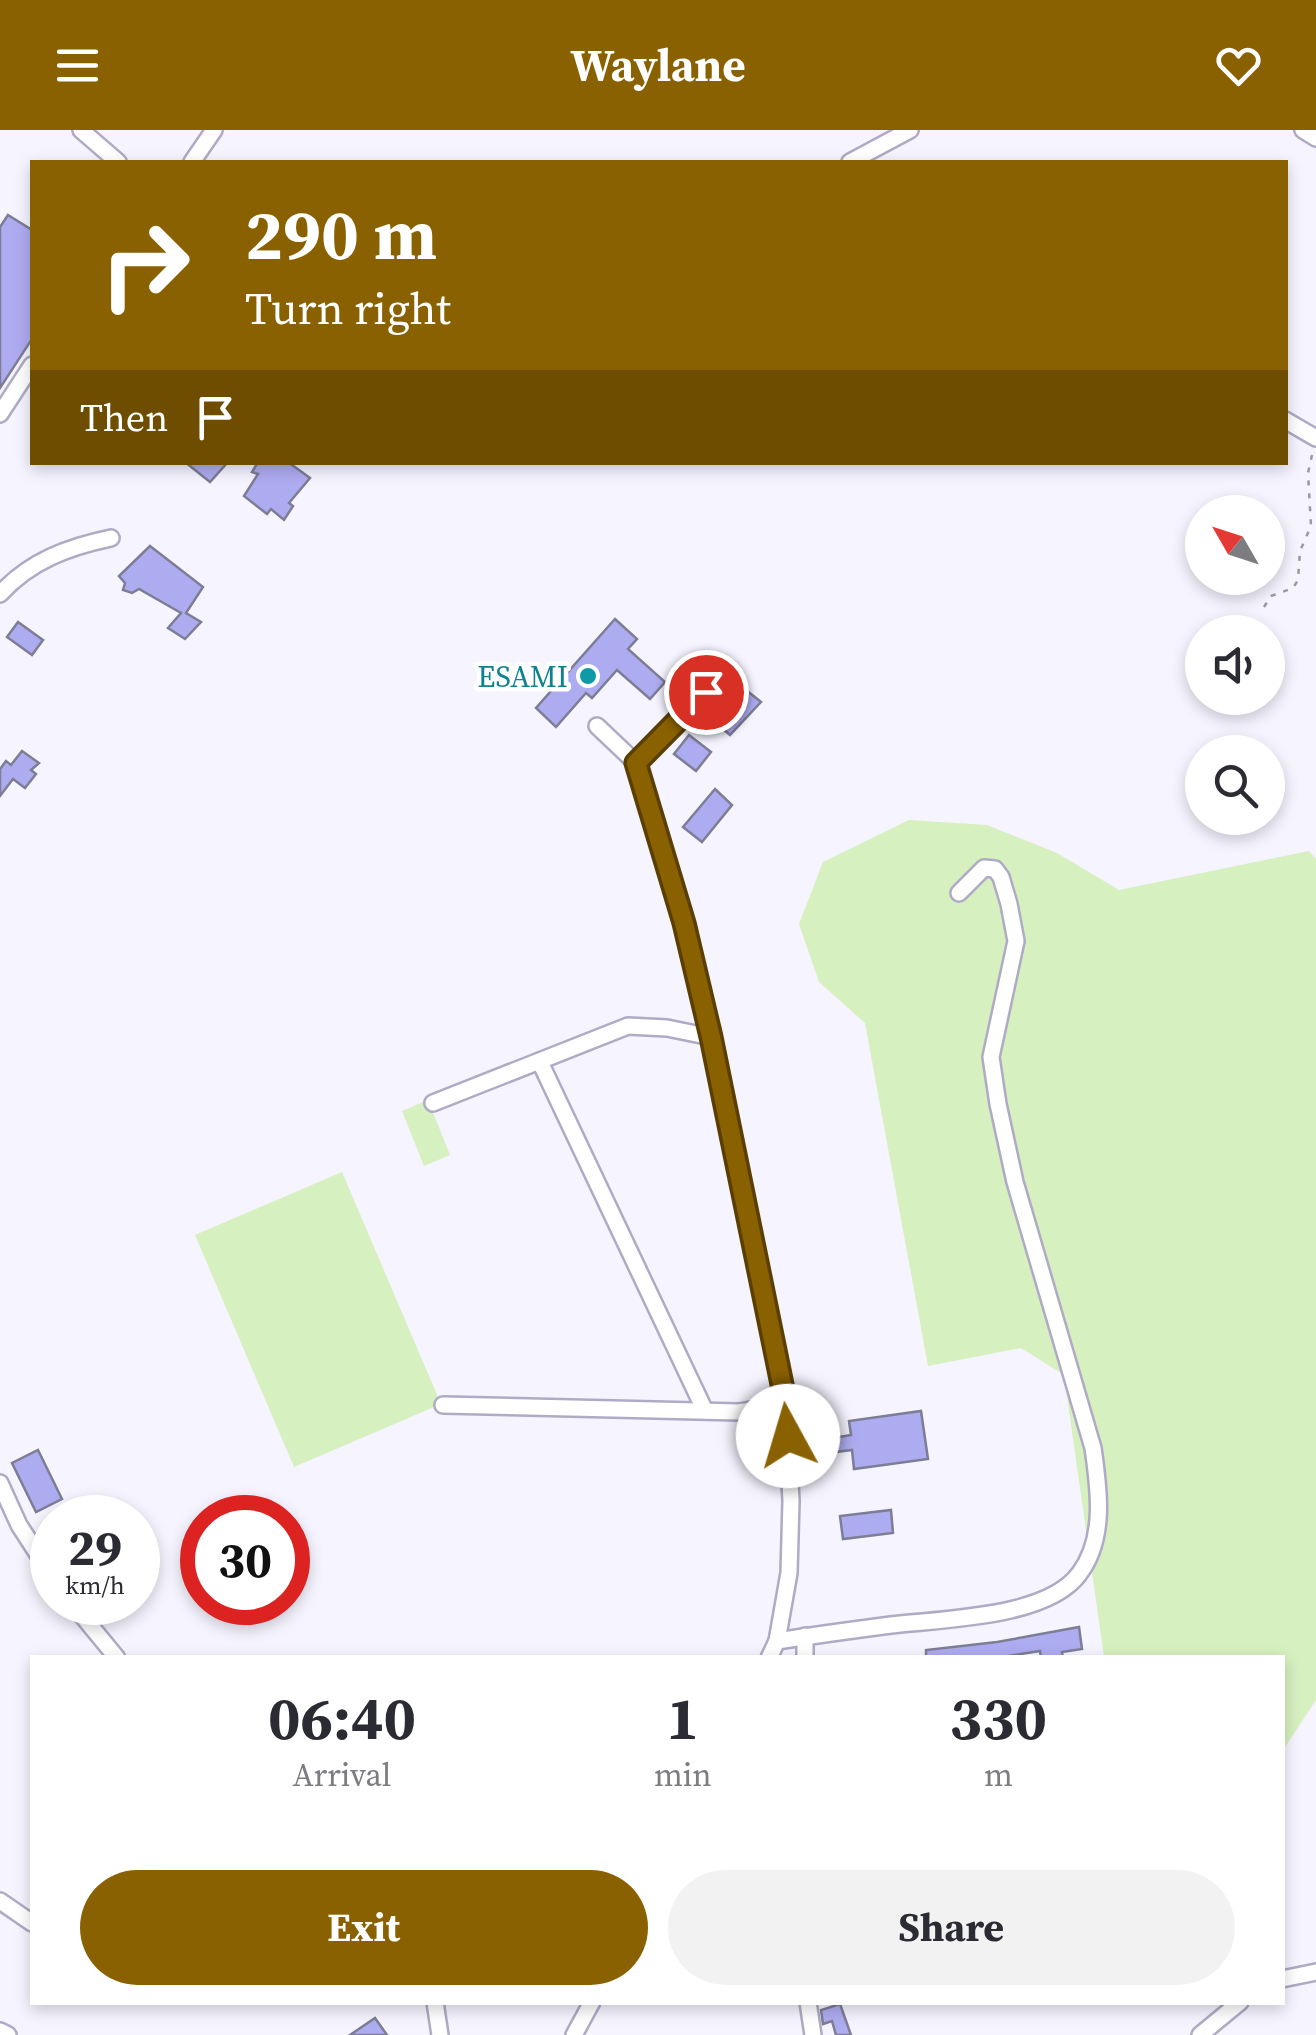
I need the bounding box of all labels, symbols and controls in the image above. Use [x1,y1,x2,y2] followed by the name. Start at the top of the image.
[570,34,746,96] text: Waylane
[50,38,105,93] icon: menu
[1211,38,1266,93] icon: heart
[245,186,437,282] text: 290 m
[80,200,210,330] icon: right
[245,277,451,339] text: Turn right
[188,390,243,445] icon: arrive
[80,392,168,444] text: Then
[1185,495,1285,595] north arrow
[1185,495,1285,835] map controls
[1185,615,1285,715] button: sound
[664,650,749,735] pin
[477,656,568,697] place label: ESAMI
[577,665,599,687] marker: ESAMI
[679,665,734,720] icon: arrive
[1185,735,1285,835] button: search
[736,1384,840,1488] position arrow
[180,1495,310,1625] speed limit sign: 30
[68,1513,122,1582] text: 29
[65,1568,125,1602] text: km/h
[268,1677,416,1759] text: 06:40
[666,1677,699,1759] text: 1
[950,1677,1047,1759] text: 330
[293,1753,391,1797] text: Arrival
[654,1753,712,1797] text: min
[984,1753,1013,1797] text: m
[80,1870,648,1985] button: Exit
[668,1870,1235,1985] button: Share

